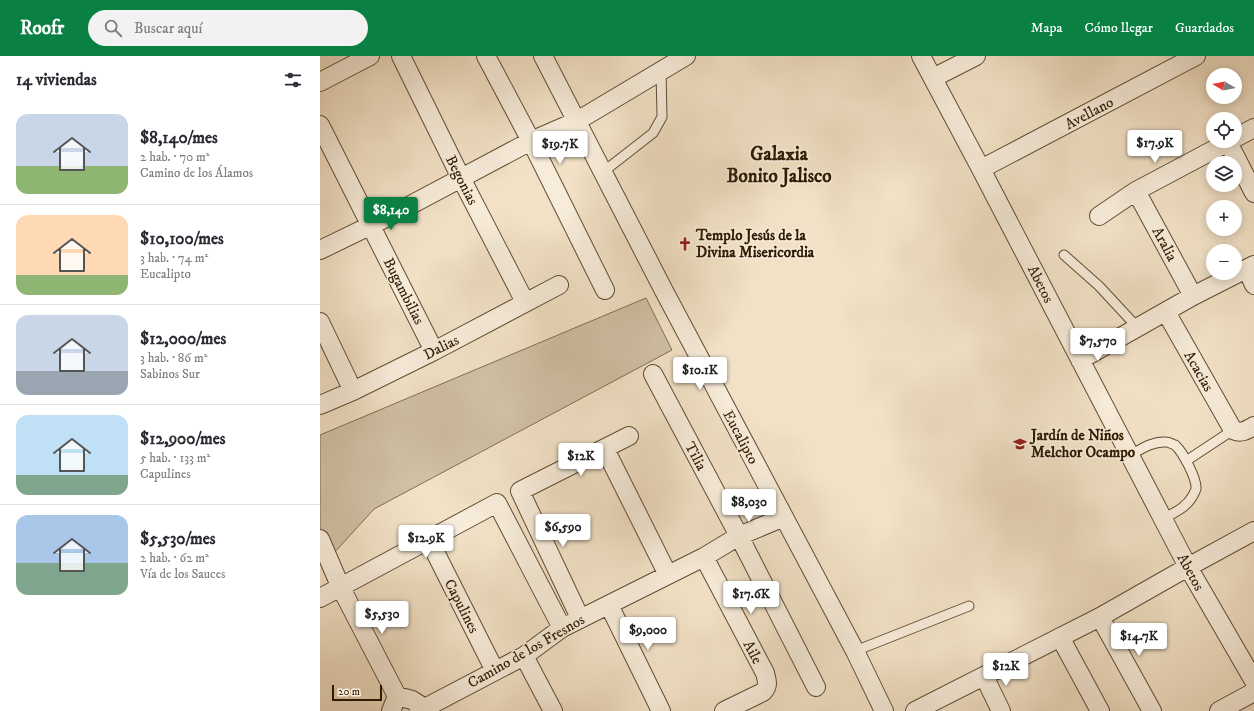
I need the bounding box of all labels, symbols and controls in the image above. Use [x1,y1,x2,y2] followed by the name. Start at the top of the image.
[88,10,368,46] search box
[20,17,64,40] text: Roofr
[102,17,124,39] icon: search
[134,19,202,38] text: Buscar aquí
[1031,19,1062,37] text: Mapa
[1084,19,1153,37] text: Cómo llegar
[1175,19,1234,37] text: Guardados
[1206,68,1242,104] north arrow
[1206,68,1242,280] map controls
[16,69,97,91] text: 14 viviendas
[282,69,304,91] icon: filters
[1062,93,1117,134] street label: Avellano
[1206,112,1242,148] button: locate
[140,127,218,149] text: $8,140/mes
[48,130,96,178] icon: home
[1122,130,1188,164] pin: $17.9K
[527,131,593,165] pin: $19.7K
[1136,135,1174,151] text: $17.9K
[542,136,578,152] text: $19.7K
[726,143,832,188] district label: Galaxia Bonito Jalisco
[140,149,210,165] text: 2 hab. · 70 m²
[441,152,482,208] street label: Begonias
[1206,156,1242,192] button: layers
[140,165,253,181] text: Camino de los Álamos
[358,197,424,231] pin: $8,140
[1206,200,1242,236] button: +
[373,202,409,218] text: $8,140
[1148,224,1182,265] street label: Aralia
[695,226,815,262] place label: Templo Jesús de la Divina Misericordia
[140,228,224,250] text: $10,100/mes
[48,231,96,279] icon: home
[677,236,693,252] church icon: Templo Jesús de la Divina Misericordia
[1206,244,1242,280] button: −
[140,250,208,266] text: 3 hab. · 74 m²
[379,255,428,328] street label: Bugambilias
[1023,262,1058,306] street label: Abetos
[140,266,191,282] text: Eucalipto
[140,328,226,350] text: $12,000/mes
[1065,328,1131,362] pin: $7,570
[48,331,96,379] icon: home
[420,331,462,364] street label: Dalias
[1079,333,1117,349] text: $7,570
[1179,347,1218,395] street label: Acacias
[140,350,208,366] text: 3 hab. · 86 m²
[667,357,733,391] pin: $10.1K
[682,362,718,378] text: $10.1K
[140,366,200,382] text: Sabinos Sur
[718,407,763,468] street label: Eucalipto
[1029,426,1136,462] place label: Jardín de Niños Melchor Ocampo
[140,428,225,450] text: $12,900/mes
[48,431,96,479] icon: home
[1012,436,1028,452] school or university icon: Jardín de Niños Melchor Ocampo
[680,439,711,474] street label: Tilia
[557,443,605,477] pin: $12K
[567,448,595,464] text: $12K
[140,450,210,466] text: 5 hab. · 133 m²
[140,466,191,482] text: Capulines
[716,489,782,523] pin: $8,030
[731,494,767,510] text: $8,030
[530,514,596,548] pin: $6,590
[544,519,582,535] text: $6,590
[393,525,459,559] pin: $12.9K
[140,528,216,550] text: $5,530/mes
[407,530,445,546] text: $12.9K
[48,531,96,579] icon: home
[140,550,209,566] text: 2 hab. · 62 m²
[1173,550,1209,594] street label: Abetos
[140,566,225,582] text: Vía de los Sauces
[440,576,483,637] street label: Capulines
[718,581,784,615] pin: $17.6K
[732,586,770,602] text: $17.6K
[349,601,415,635] pin: $5,530
[365,606,399,622] text: $5,530
[464,610,588,693] street label: Camino de los Fresnos
[615,617,681,651] pin: $9,000
[629,622,667,638] text: $9,000
[1106,623,1172,657] pin: $14.7K
[1120,628,1158,644] text: $14.7K
[739,637,767,667] street label: Aile
[982,653,1030,687] pin: $12K
[992,658,1020,674] text: $12K
[332,683,382,702] scale bar
[338,685,360,699] text: 20 m

